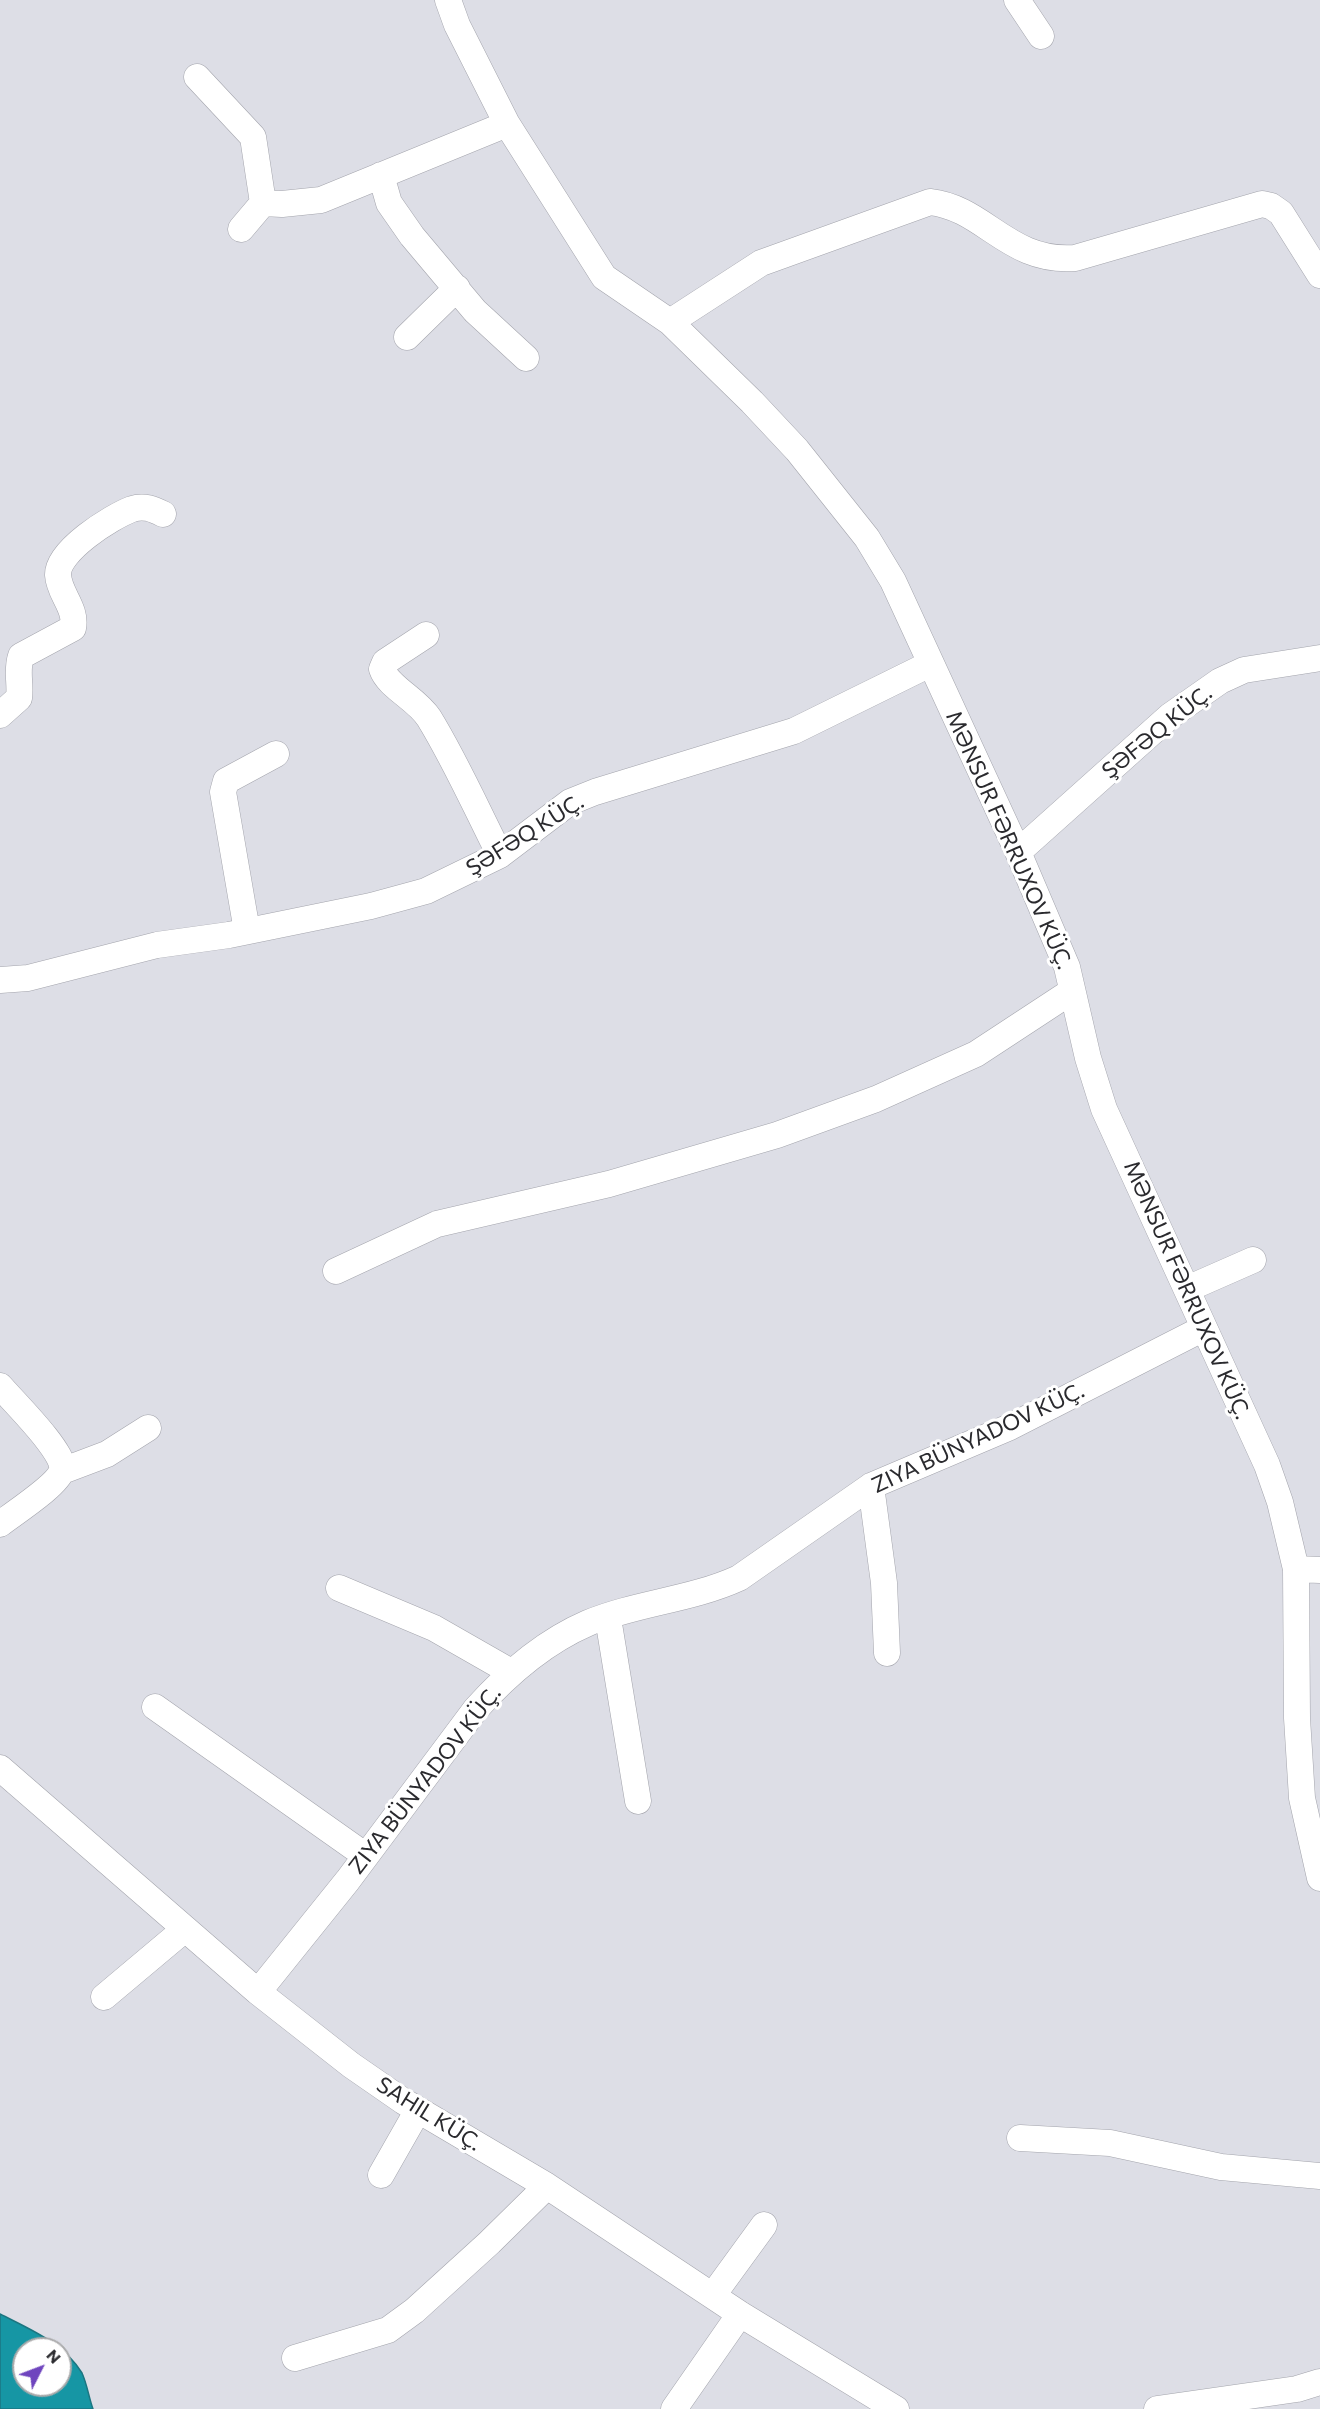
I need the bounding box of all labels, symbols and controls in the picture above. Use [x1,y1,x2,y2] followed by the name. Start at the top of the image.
[1097,680,1217,784] street label: ŞƏFƏQ KÜÇ.
[940,707,1078,973] street label: MƏNSUR FƏRRUXOV KÜÇ.
[461,788,589,882] street label: ŞƏFƏQ KÜÇ.
[1118,1157,1256,1423] street label: MƏNSUR FƏRRUXOV KÜÇ.
[868,1377,1088,1499] street label: ZIYA BÜNYADOV KÜÇ.
[343,1681,507,1879] street label: ZIYA BÜNYADOV KÜÇ.
[372,2071,486,2157] street label: SAHIL KÜÇ.
[12,2337,72,2397] north arrow
[43,2345,65,2367] text: N

